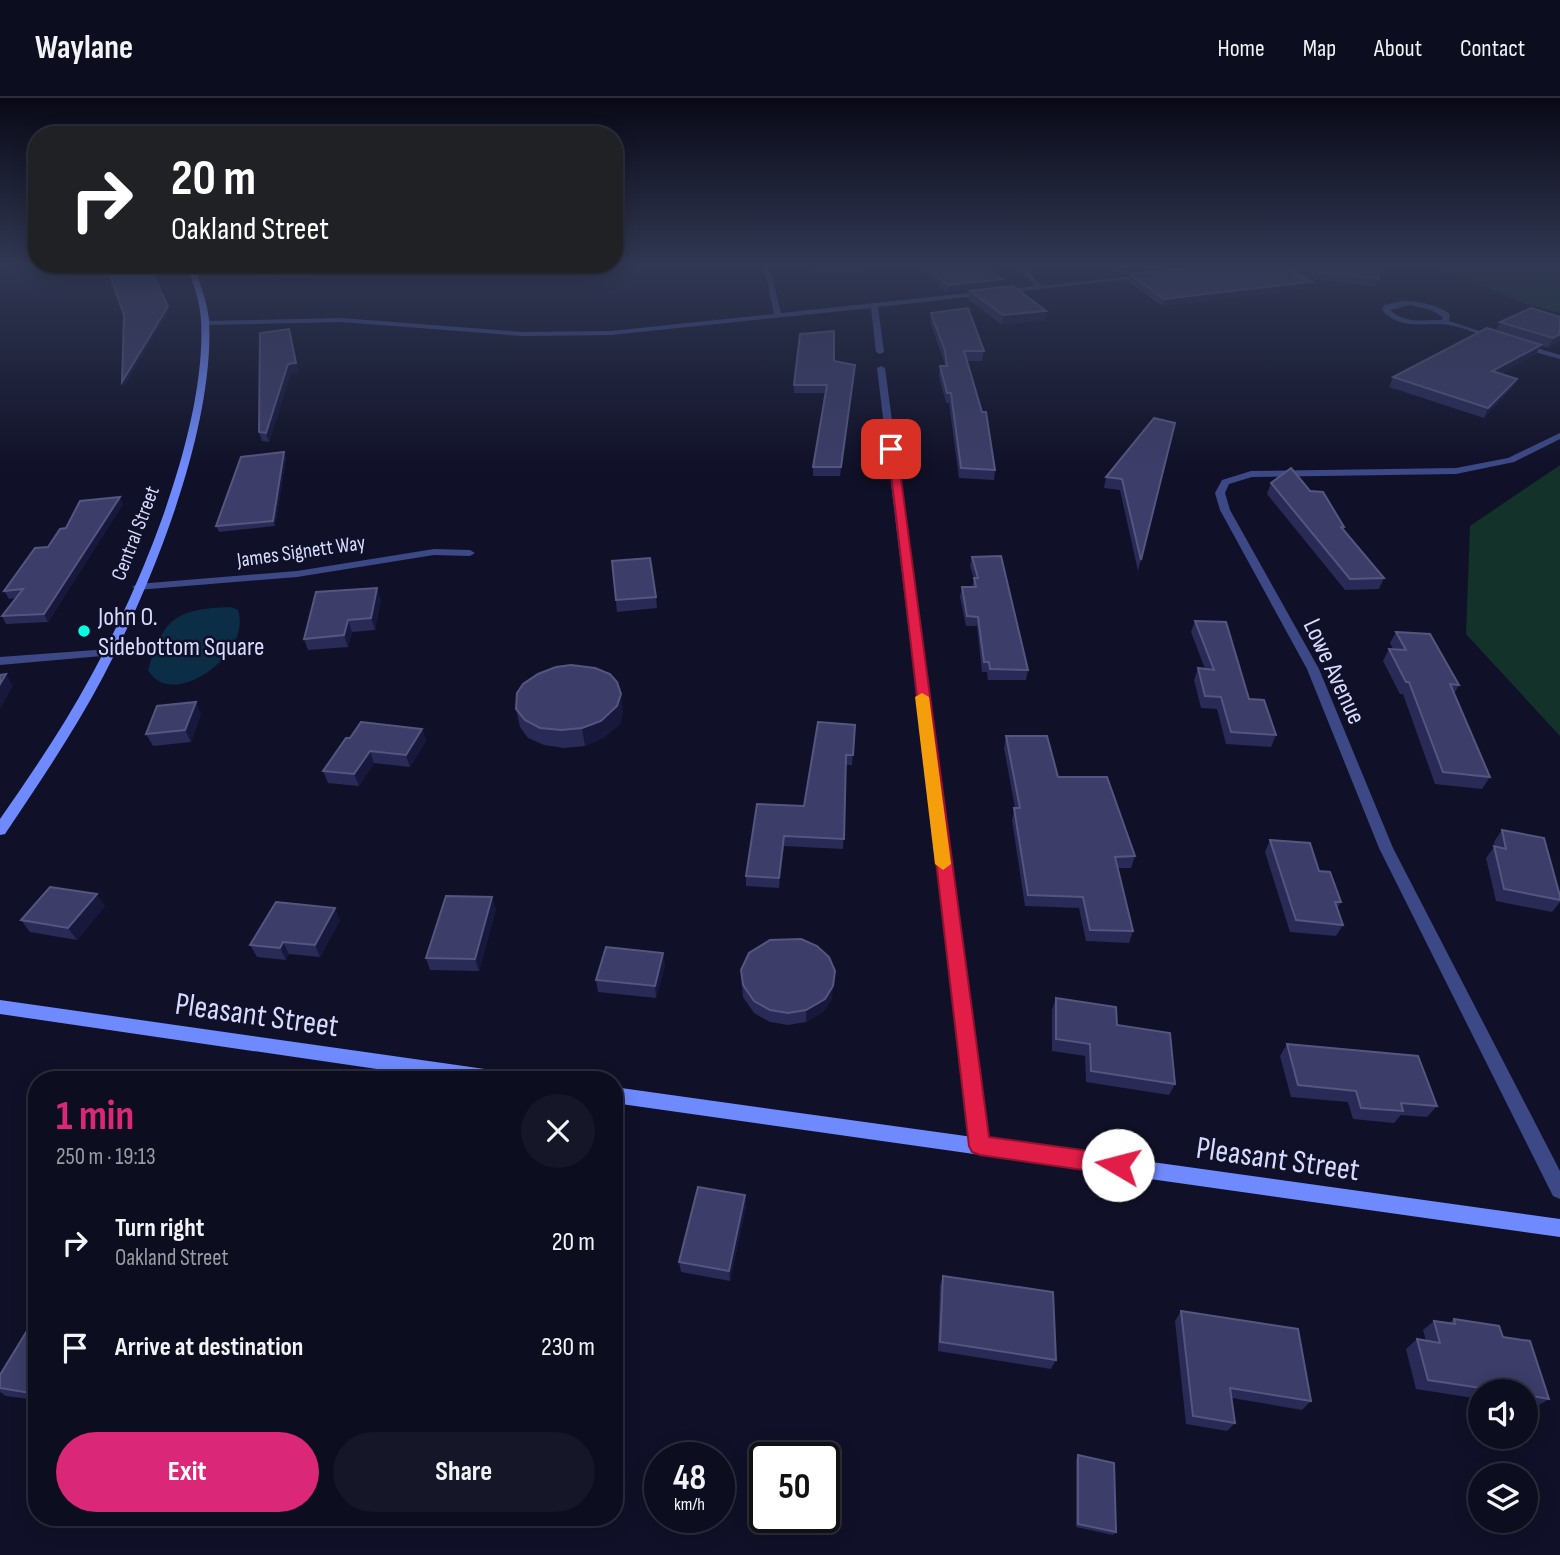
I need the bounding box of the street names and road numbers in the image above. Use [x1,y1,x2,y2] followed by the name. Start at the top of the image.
[106,482,165,584] street label: Central Street
[234,530,367,573] street label: James Signett Way
[1296,614,1371,729] street label: Lowe Avenue
[173,985,341,1046] street label: Pleasant Street
[1194,1129,1362,1190] street label: Pleasant Street

